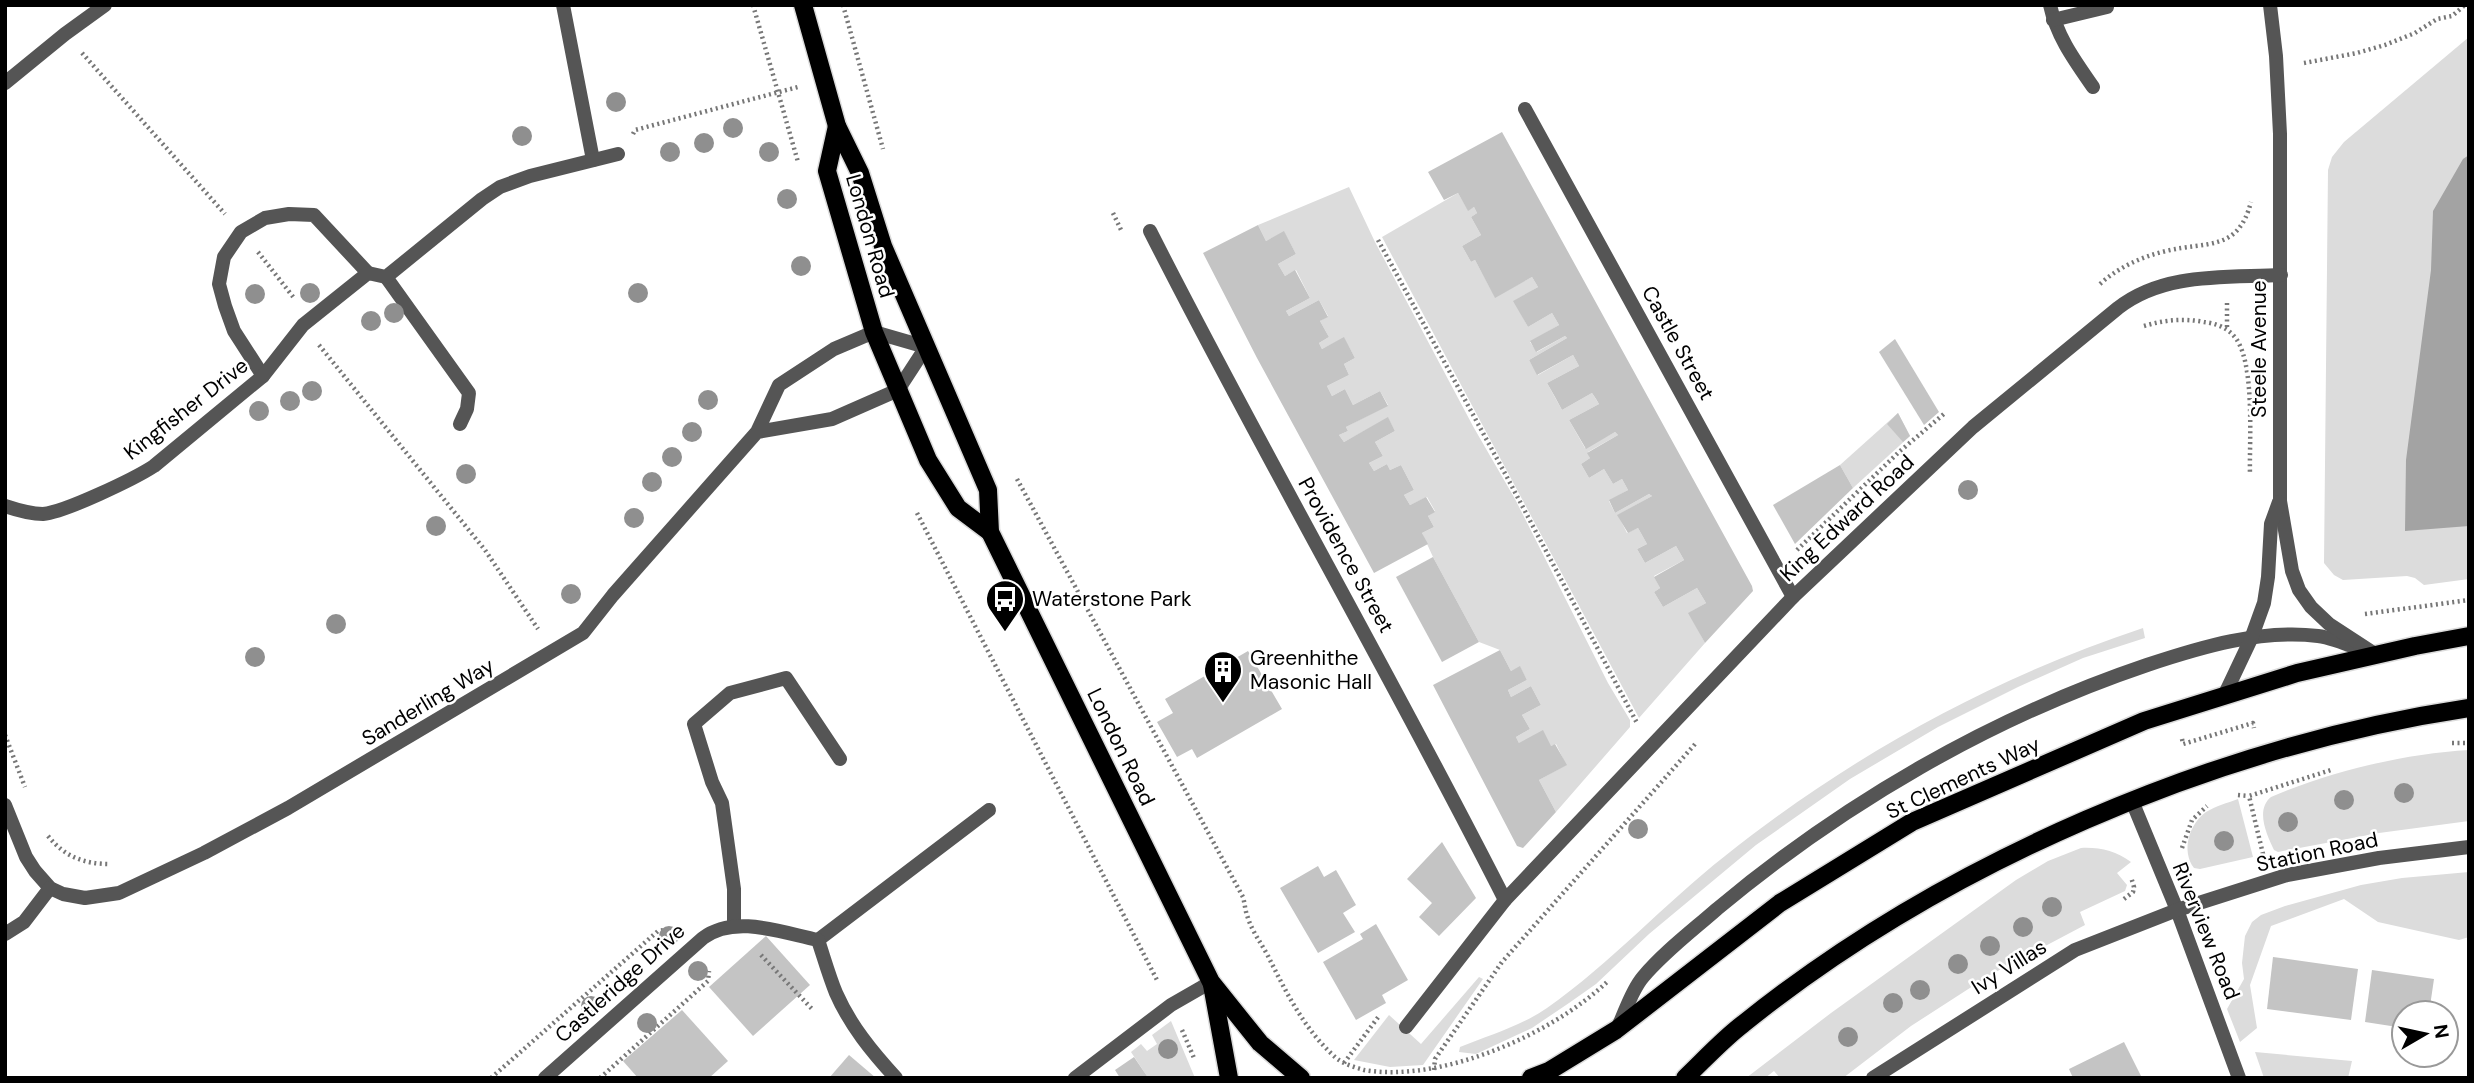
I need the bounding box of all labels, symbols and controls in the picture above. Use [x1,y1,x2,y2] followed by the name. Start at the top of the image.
[839,171,901,301] street label: London Road
[2245,280,2273,418] street label: Steele Avenue
[1635,281,1721,405] street label: Castle Street
[118,352,254,466] street label: Kingfisher Drive
[1774,449,1920,587] street label: King Edward Road
[1292,472,1400,638] street label: Providence Street
[984,578,1026,633] bus stop icon: Waterstone Park
[1032,585,1192,613] place label: Waterstone Park
[1250,644,1372,696] place label: Greenhithe Masonic Hall
[1202,649,1244,704] building icon: Greenhithe Masonic Hall
[357,651,500,753] street label: Sanderling Way
[1081,684,1161,810] street label: London Road
[1881,730,2045,826] street label: St Clements Way
[2254,825,2380,879] street label: Station Road
[2166,858,2246,1004] street label: Riverview Road
[549,917,691,1049] street label: Castleridge Drive
[1966,933,2052,1001] street label: Ivy Villas
[2390,999,2460,1069] north arrow
[2428,1023,2455,1040] text: N

